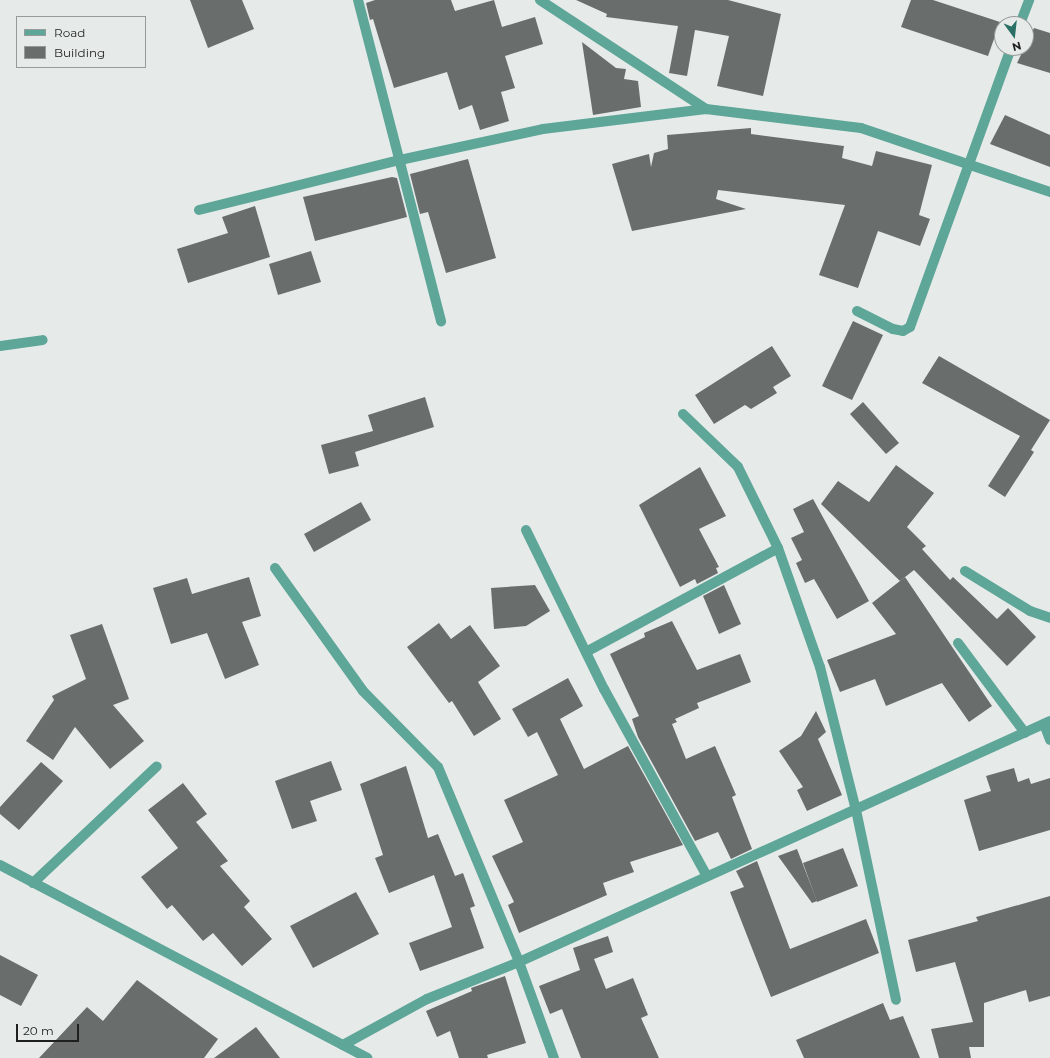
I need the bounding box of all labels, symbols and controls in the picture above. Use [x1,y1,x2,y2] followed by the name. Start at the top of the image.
[16,16,146,68] legend
[994,16,1034,56] north arrow
[54,25,85,40] text: Road
[1011,39,1023,55] text: N
[54,45,105,60] text: Building
[18,1016,81,1042] scale bar
[23,1023,54,1038] text: 20 m

